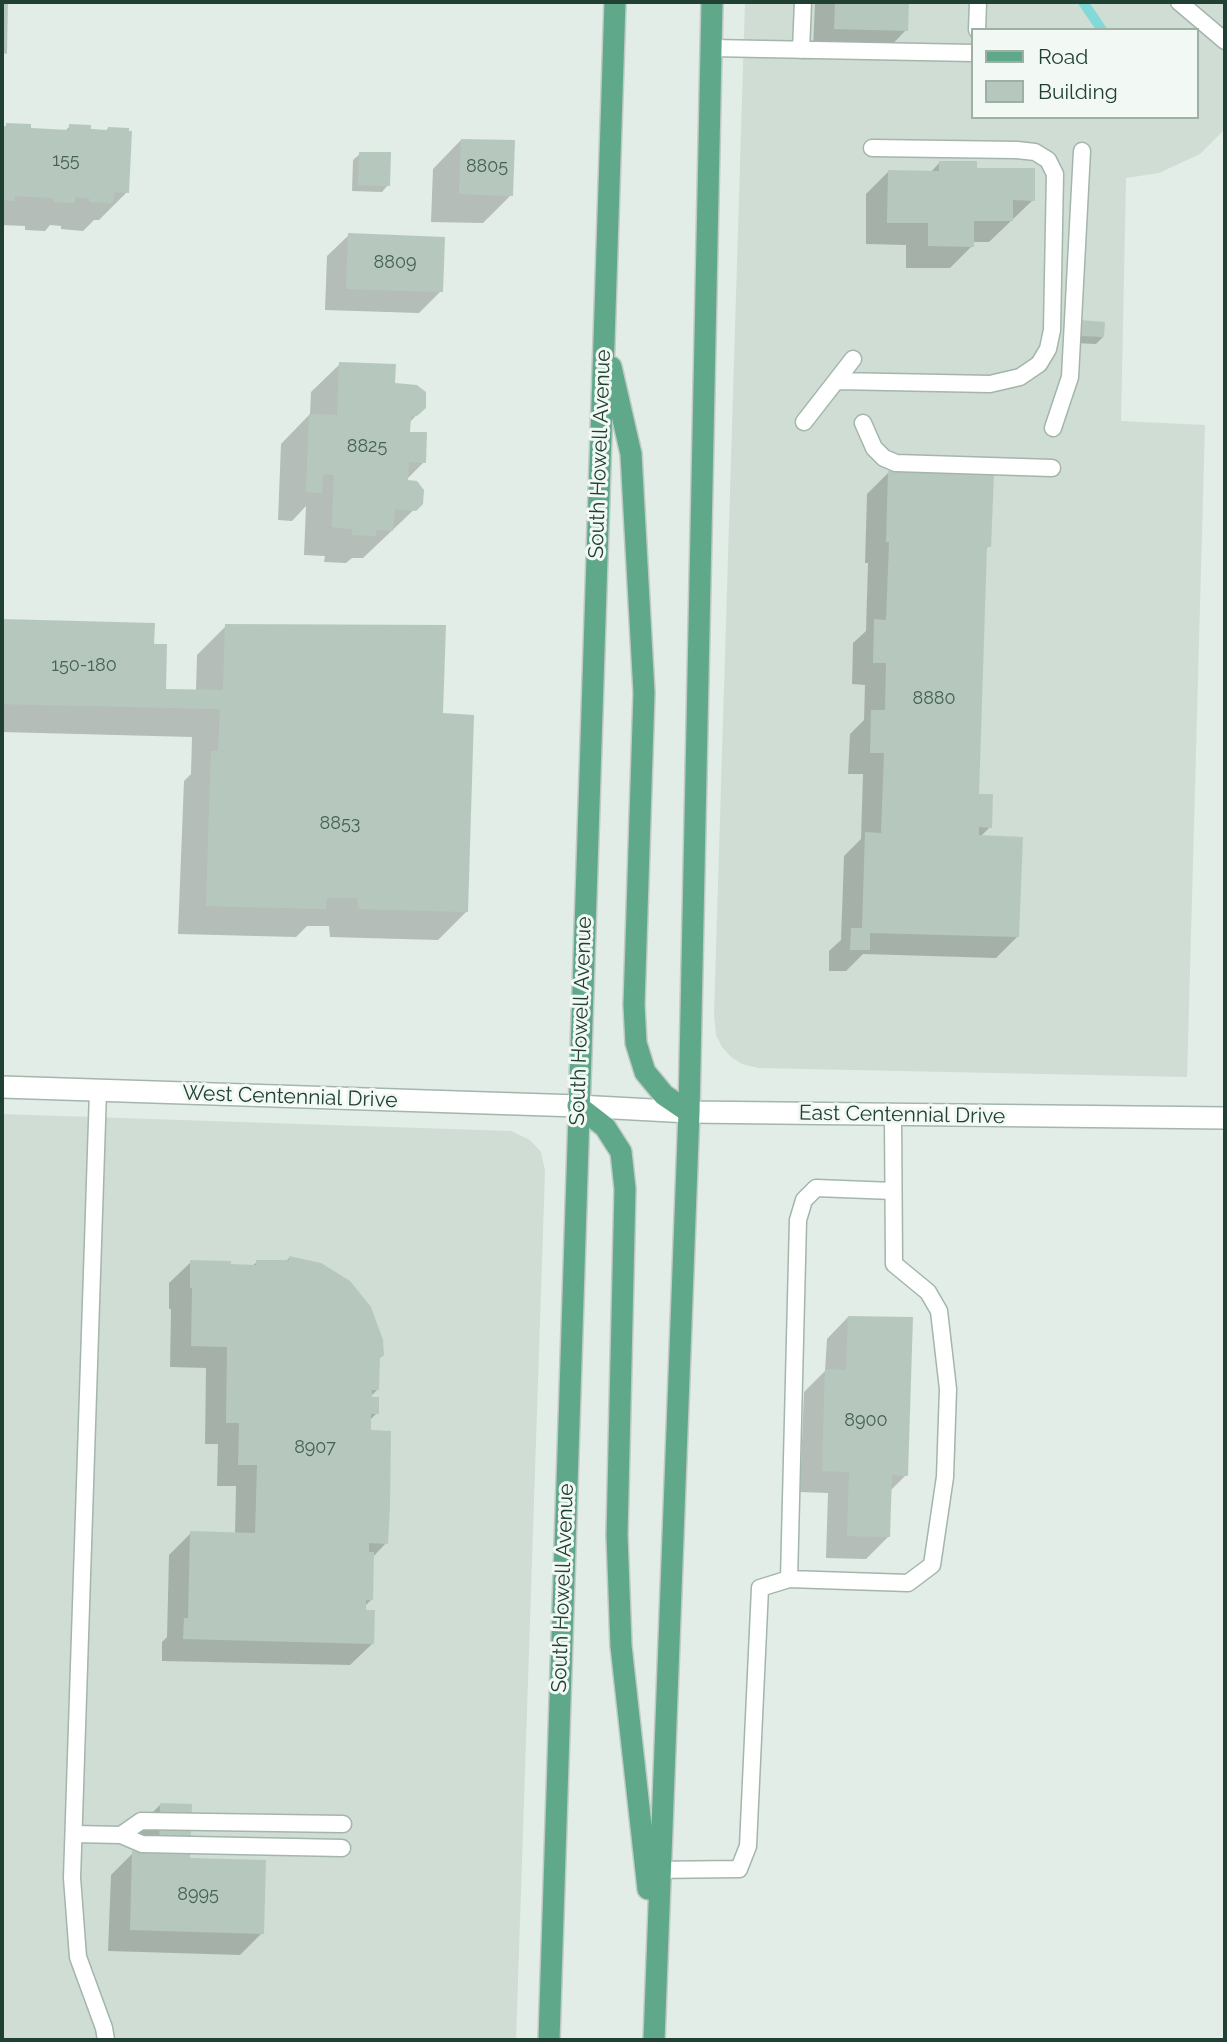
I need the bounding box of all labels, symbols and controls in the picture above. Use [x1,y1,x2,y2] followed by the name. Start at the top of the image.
[972,28,1199,119] legend
[1038,44,1088,69] text: Road
[1038,79,1118,104] text: Building
[52,150,80,172] house number: 155
[466,156,508,178] house number: 8805
[374,252,416,274] house number: 8809
[584,349,616,559] street label: South Howell Avenue
[347,436,387,458] house number: 8825
[51,655,117,677] house number: 150-180
[912,688,956,710] house number: 8880
[320,813,360,835] house number: 8853
[565,916,597,1126] street label: South Howell Avenue
[182,1081,398,1113] street label: West Centennial Drive
[799,1101,1005,1129] street label: East Centennial Drive
[844,1410,888,1432] house number: 8900
[294,1437,336,1459] house number: 8907
[547,1483,579,1693] street label: South Howell Avenue
[177,1884,219,1906] house number: 8995

